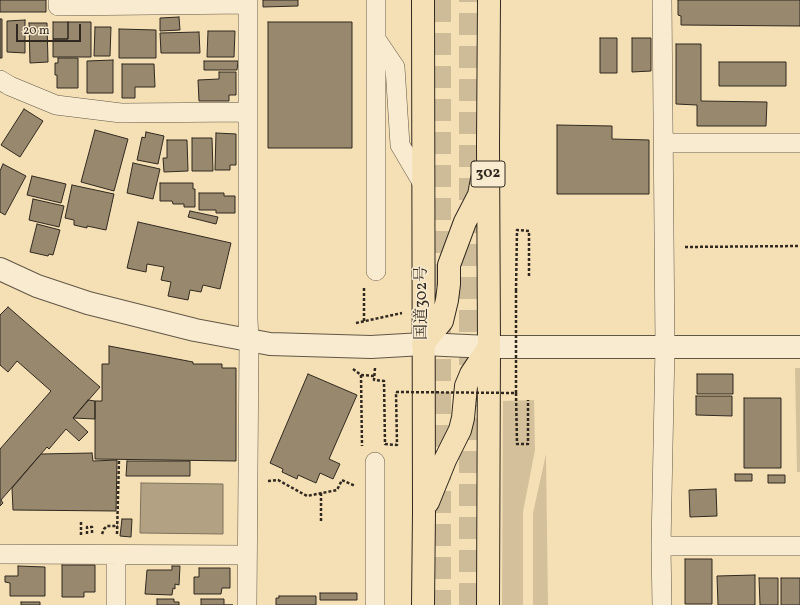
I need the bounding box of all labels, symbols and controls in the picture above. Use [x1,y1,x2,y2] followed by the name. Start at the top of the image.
[18,16,83,42] scale bar
[23,23,50,39] text: 20 m
[471,161,505,187] road number: 302
[413,266,433,340] street label: 国道302号

